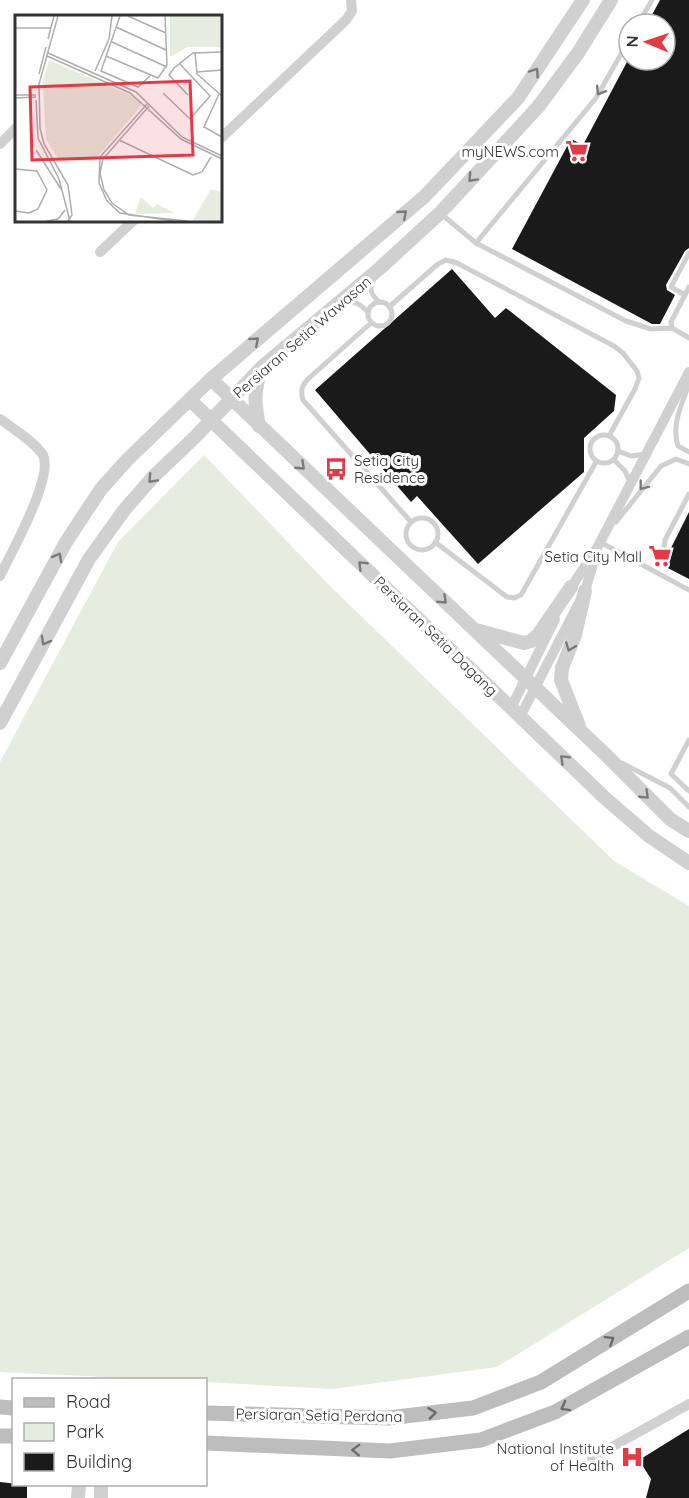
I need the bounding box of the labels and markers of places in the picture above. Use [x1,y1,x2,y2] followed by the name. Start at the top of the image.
[564,138,590,164] supermarket icon: myNEWS.com
[461,142,559,161] place label: myNEWS.com
[354,451,425,487] place label: Setia City Residence
[323,456,349,482] bus stop icon: Setia City Residence
[647,543,673,569] supermarket icon: Setia City Mall
[545,547,642,566] place label: Setia City Mall
[496,1439,614,1475] place label: National Institute of Health
[619,1444,645,1470] hospital icon: National Institute of Health

